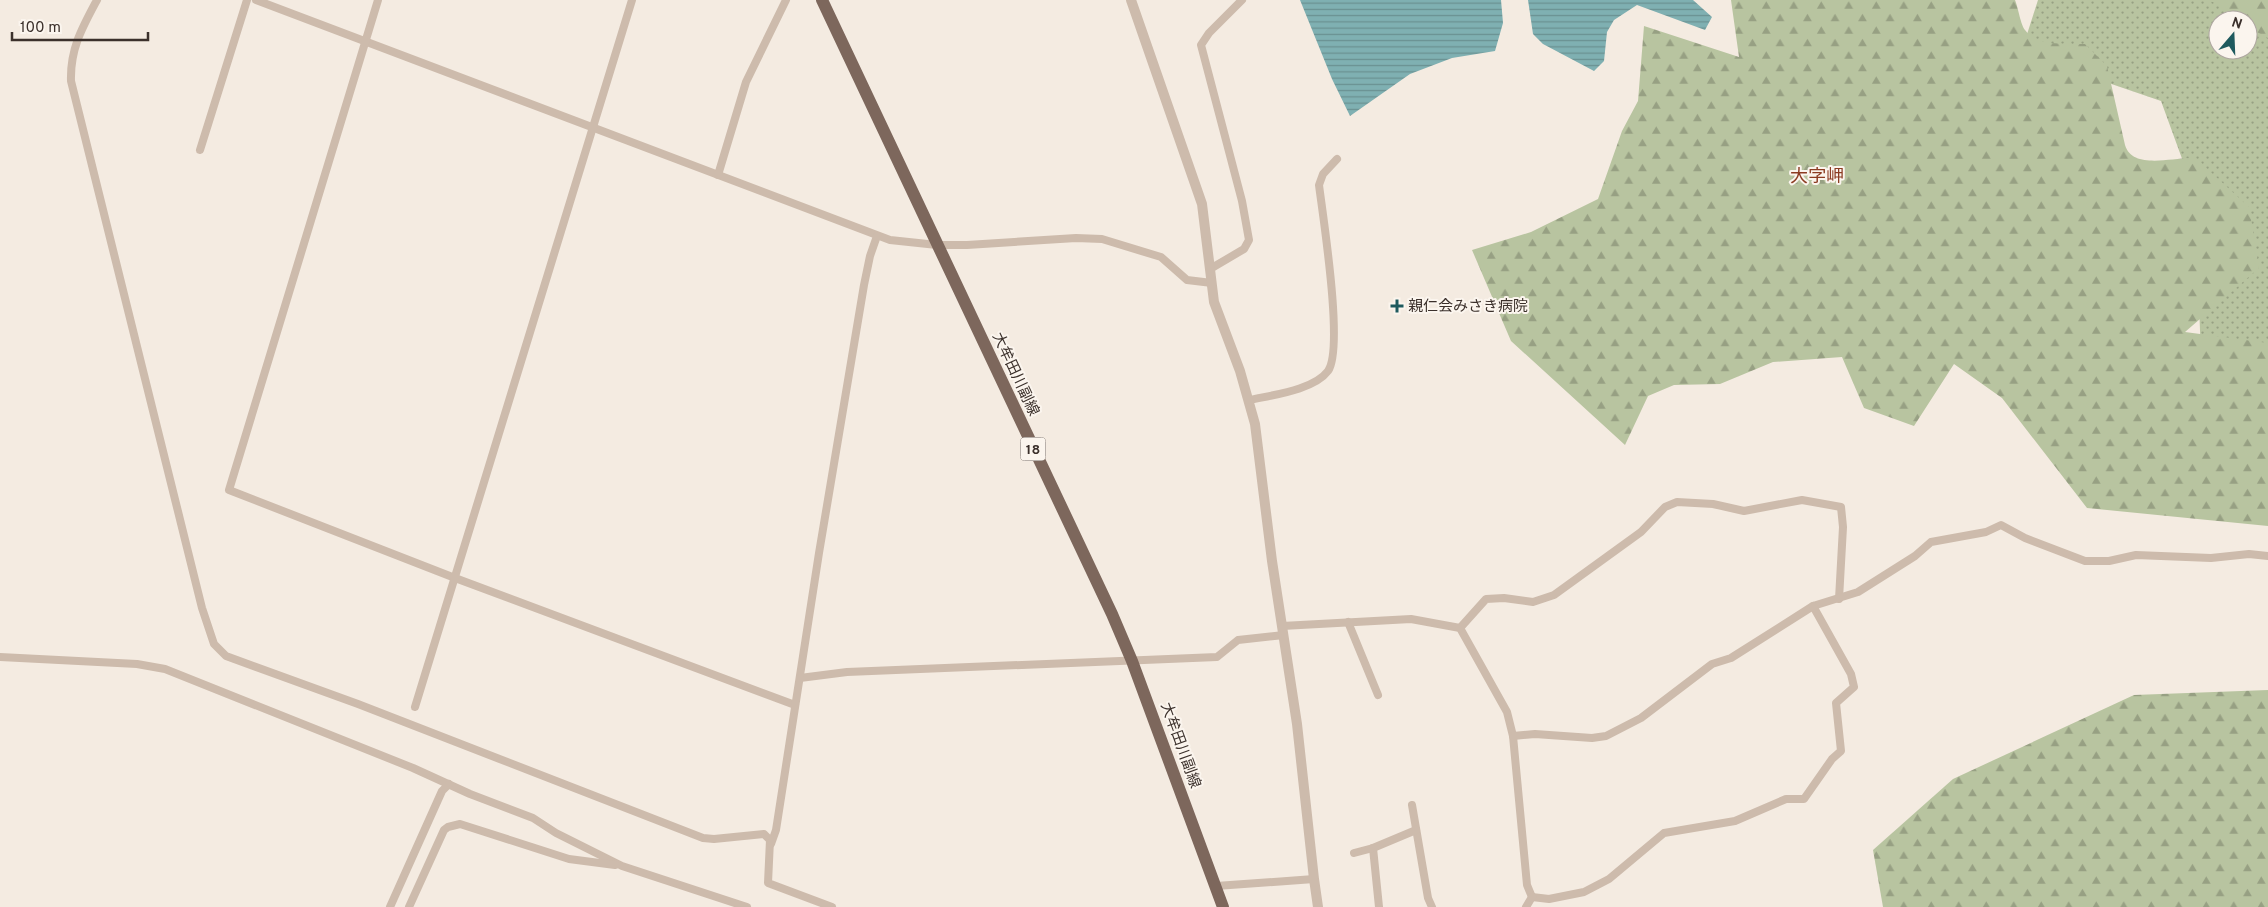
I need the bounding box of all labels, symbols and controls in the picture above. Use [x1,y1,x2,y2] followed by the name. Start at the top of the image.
[12,10,149,42] scale bar
[2208,10,2258,60] north arrow
[2229,14,2244,34] text: N
[20,19,61,38] text: 100 m
[1790,166,1844,189] district label: 大字岬
[1408,298,1528,317] place label: 親仁会みさき病院
[1390,299,1404,313] marker: 親仁会みさき病院
[987,330,1042,419] street label: 大牟田川副線
[1020,438,1046,460] road number: 18
[1155,700,1204,791] street label: 大牟田川副線

